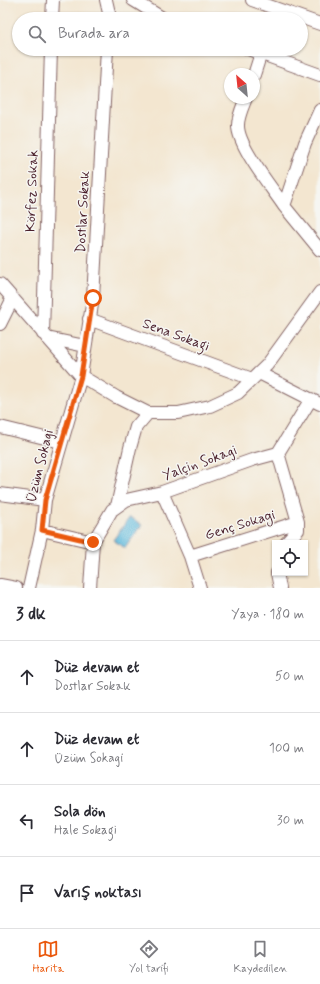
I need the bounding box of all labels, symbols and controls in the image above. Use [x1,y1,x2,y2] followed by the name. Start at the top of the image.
[12,12,308,56] search box
[26,23,48,45] icon: search
[58,24,130,44] text: Burada ara
[224,68,260,104] north arrow
[22,150,42,232] street label: Körfez Sokak
[72,170,94,254] street label: Dostlar Sokak
[84,289,102,307] route start
[139,315,212,357] street label: Sena Sokagi
[22,428,58,504] street label: Üzüm Sokagi
[160,441,240,485] street label: Yalçin Sokagi
[203,506,278,545] street label: Genç Sokagi
[84,533,102,551] route end
[272,540,308,576] map controls
[272,540,308,576] button: locate
[16,603,46,625] text: 3 dk
[231,606,304,623] text: Yaya · 180 m
[54,658,139,678] text: Düz devam et
[16,666,38,688] icon: ahead
[275,668,304,685] text: 50 m
[54,678,131,695] text: Dostlar Sokak
[54,730,139,750] text: Düz devam et
[16,738,38,760] icon: ahead
[269,740,304,757] text: 100 m
[54,750,123,767] text: Üzüm Sokagi
[54,802,106,822] text: Sola dön
[16,810,38,832] icon: left
[277,812,304,829] text: 30 m
[54,822,117,839] text: Hale Sokagi
[16,882,38,904] icon: arrive
[54,883,142,903] text: Varış noktası
[33,938,64,976] tab: Harita
[129,938,168,976] tab: Yol tarifi
[233,938,287,976] tab: Kaydedilen

